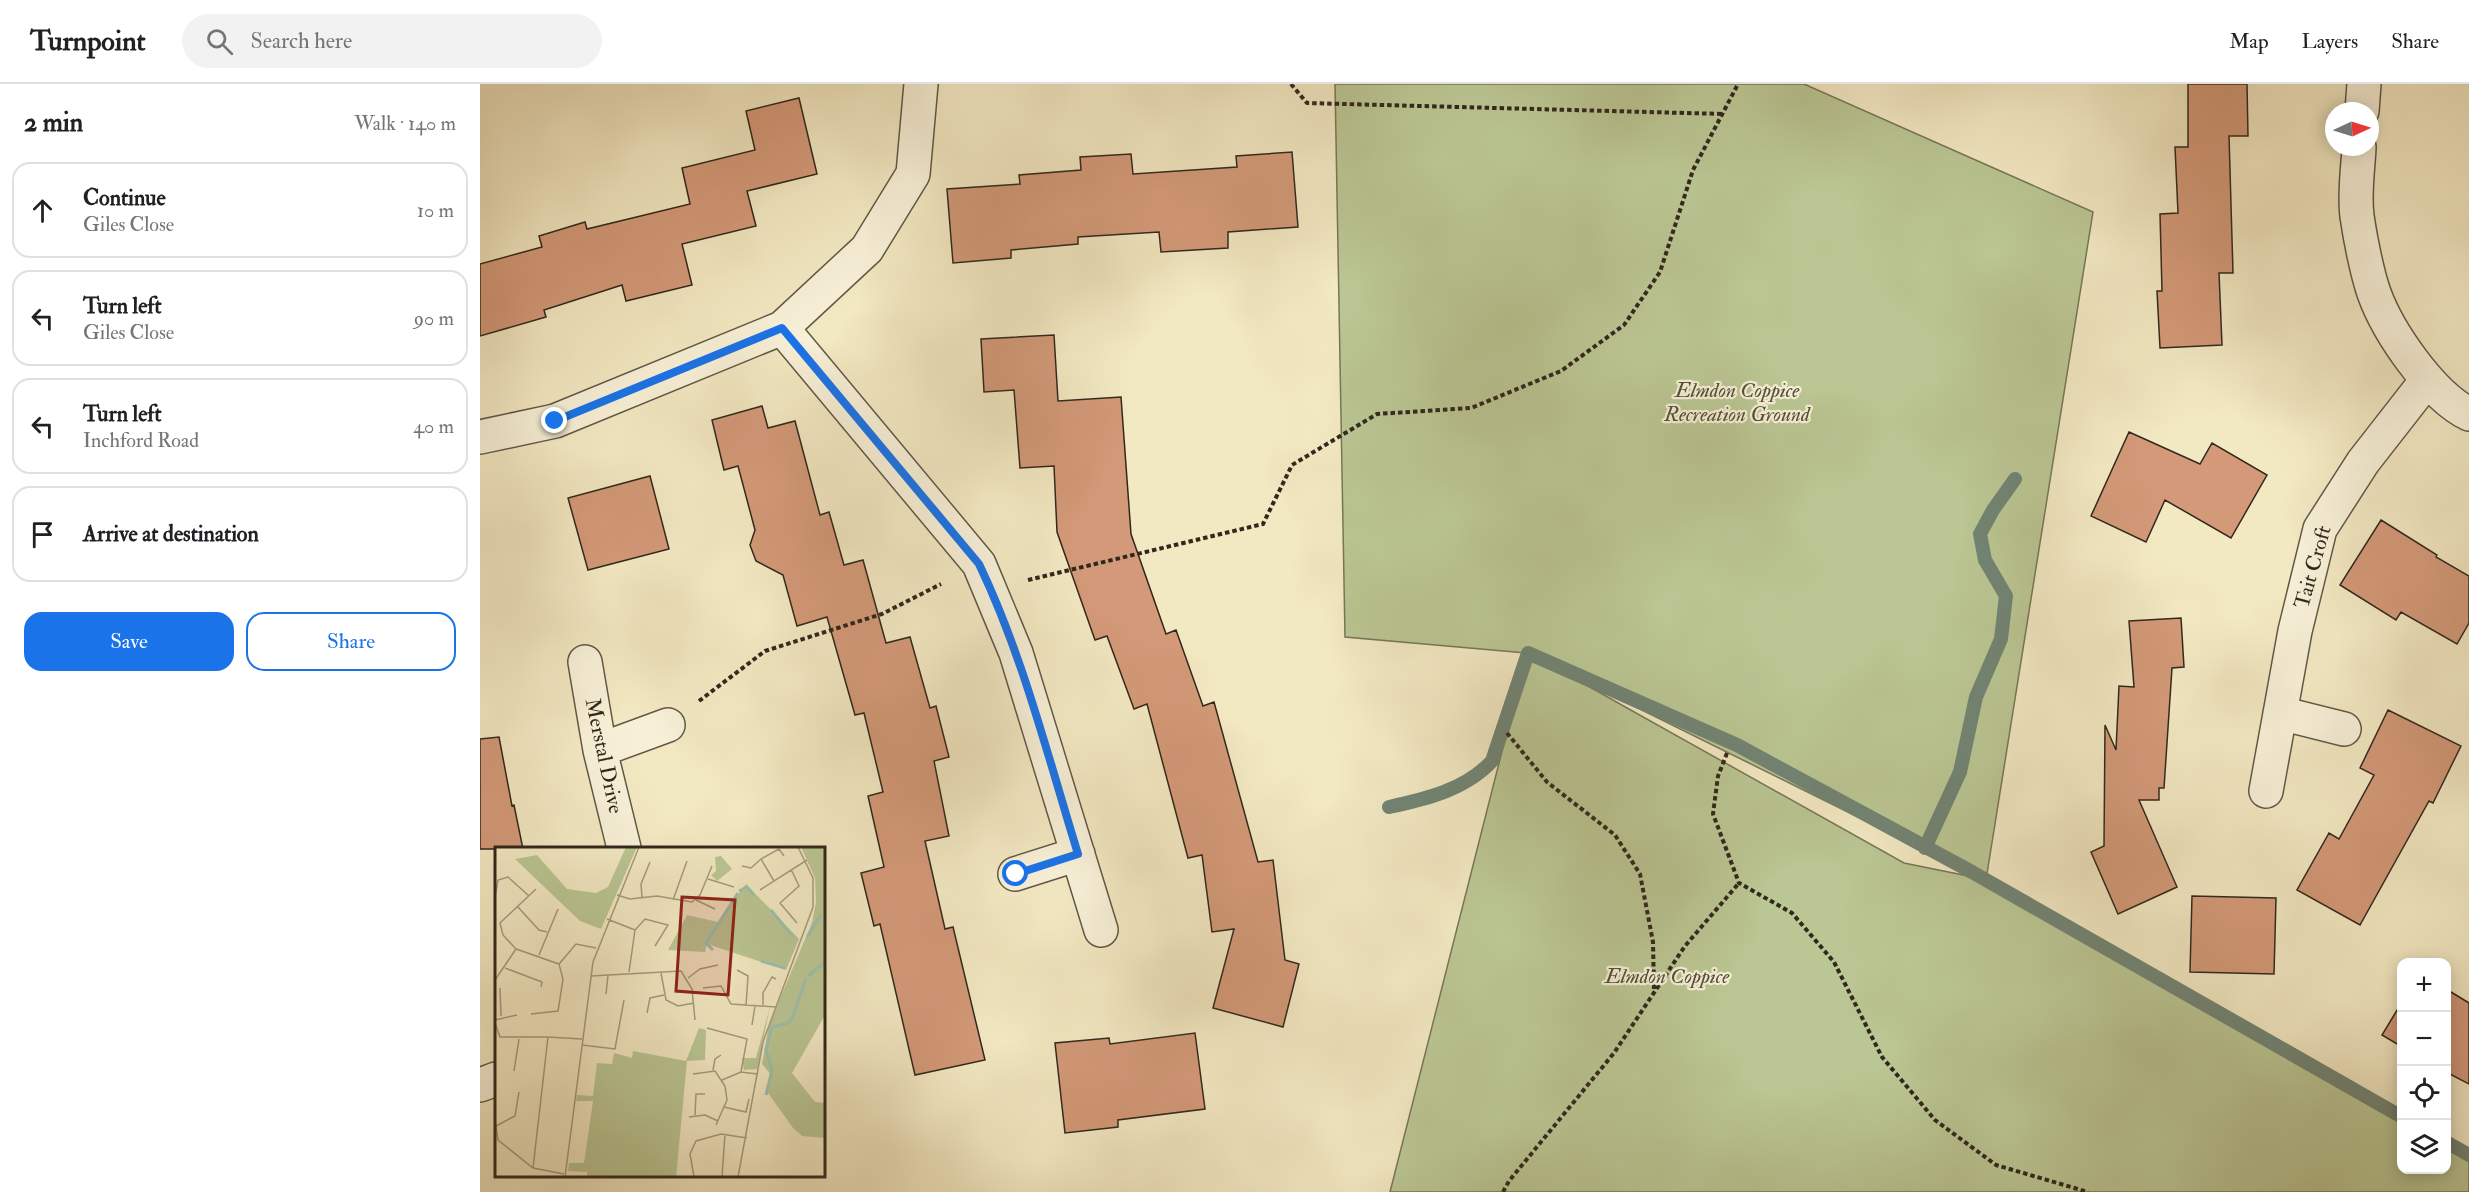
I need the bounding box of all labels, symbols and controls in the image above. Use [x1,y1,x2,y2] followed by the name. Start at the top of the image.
[182,14,602,68] search box
[30,24,146,59] text: Turnpoint
[203,25,236,58] icon: search
[251,27,352,55] text: Search here
[2229,28,2269,55] text: Map
[2302,28,2358,55] text: Layers
[2391,28,2439,55] text: Share
[2325,102,2379,156] north arrow
[24,107,83,139] text: 2 min
[354,111,456,136] text: Walk · 140 m
[83,184,166,212] text: Continue
[26,194,59,227] icon: ahead
[417,198,454,223] text: 10 m
[83,212,174,237] text: Giles Close
[83,292,162,320] text: Turn left
[26,302,59,335] icon: left
[414,306,454,331] text: 90 m
[83,320,174,345] text: Giles Close
[1663,377,1811,428] park label: Elmdon Coppice Recreation Ground
[83,400,162,428] text: Turn left
[541,407,567,433] route end
[26,410,59,443] icon: left
[413,414,454,439] text: 40 m
[83,428,199,453] text: Inchford Road
[26,518,59,551] icon: arrive
[83,520,259,548] text: Arrive at destination
[2288,522,2338,612] street label: Tait Croft
[24,612,234,671] button: Save
[246,612,456,671] button: Share
[579,696,629,816] street label: Merstal Drive
[495,847,825,1177] inset map
[1002,860,1028,886] route start
[2397,958,2451,1174] map controls
[2397,958,2451,1012] button: +
[1603,963,1730,990] park label: Elmdon Coppice
[2397,1012,2451,1066] button: −
[2397,1066,2451,1120] button: locate
[2397,1120,2451,1174] button: layers

